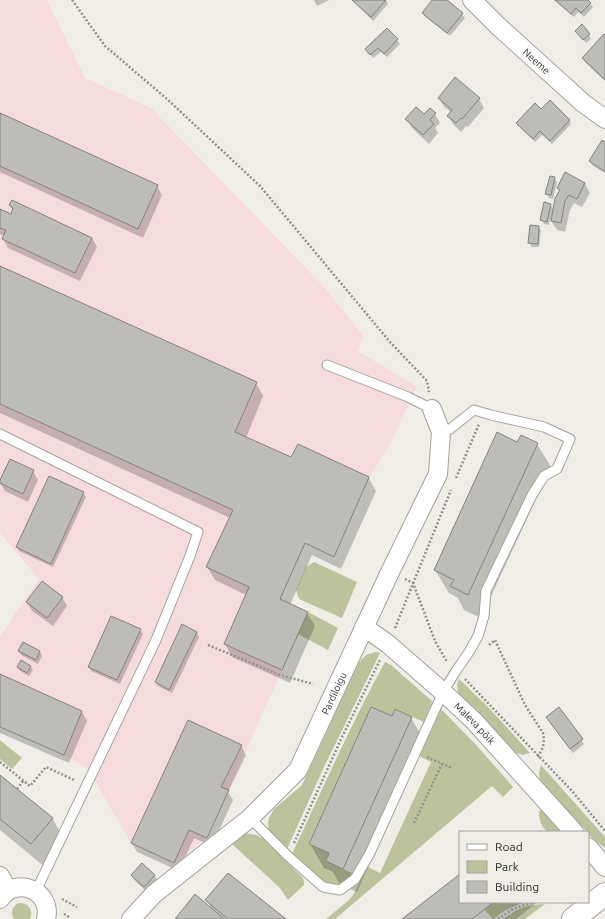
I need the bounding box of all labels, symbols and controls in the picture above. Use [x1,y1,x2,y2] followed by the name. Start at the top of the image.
[521,46,552,76] street label: Neeme
[319,670,348,716] street label: Pardiloigu
[452,700,497,746] street label: Maleva põik
[459,831,589,903] legend
[495,840,523,853] text: Road
[495,860,519,873] text: Park
[495,880,539,893] text: Building

